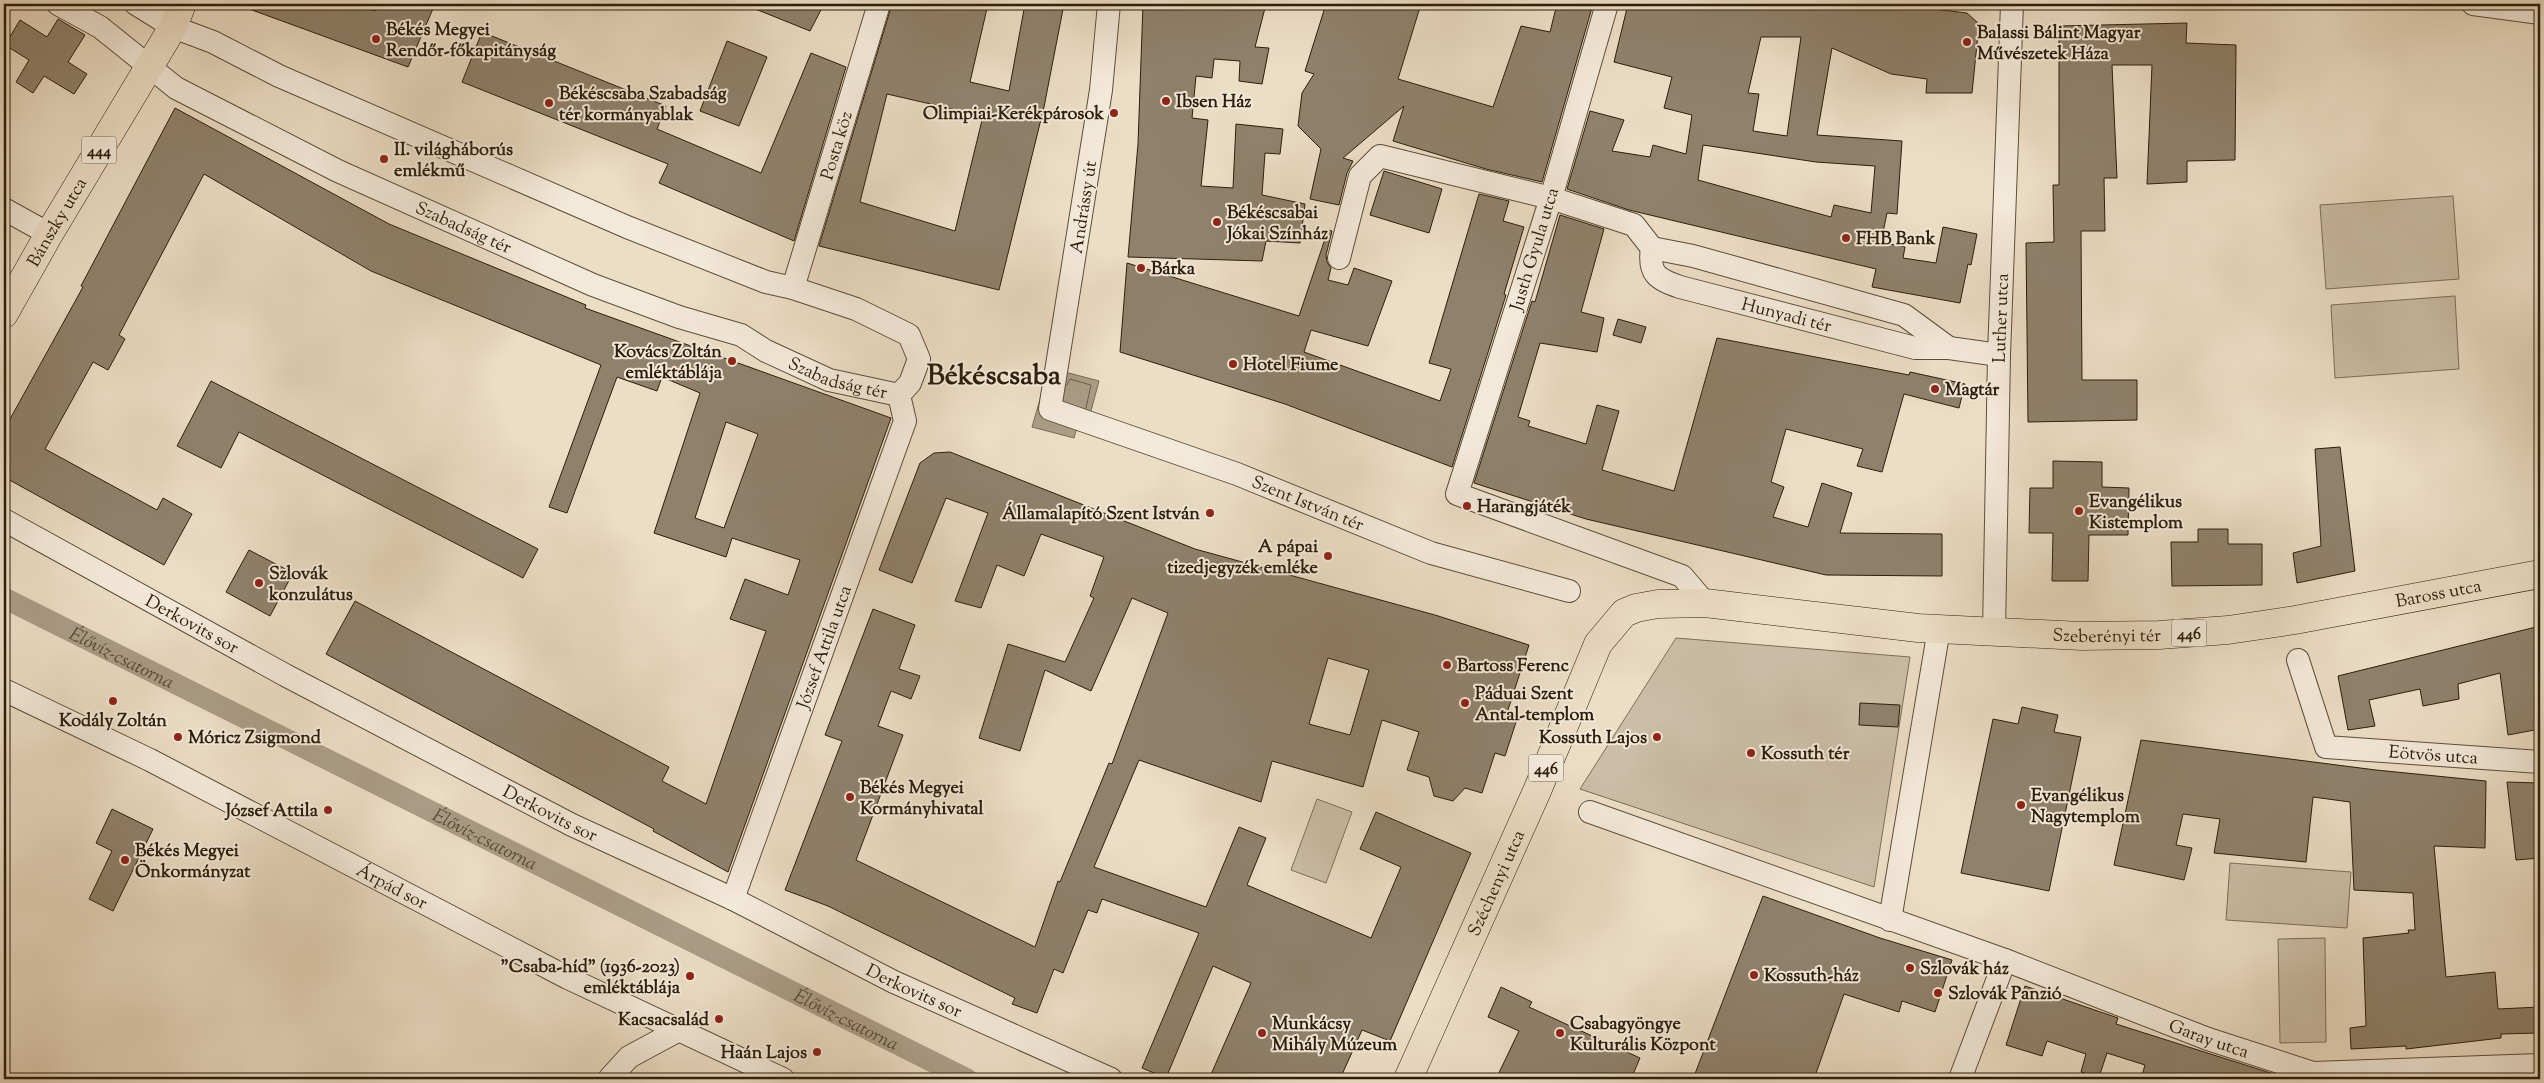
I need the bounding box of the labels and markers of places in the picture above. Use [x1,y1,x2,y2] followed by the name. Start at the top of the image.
[386,18,556,65] place label: Békés Megyei Rendőr-főkapitányság
[1977,21,2141,68] place label: Balassi Bálint Magyar Művészetek Háza
[370,33,382,45] marker: Békés Megyei Rendőr-főkapitányság
[1961,36,1973,48] marker: Balassi Bálint Magyar Művészetek Háza
[559,82,727,129] place label: Békéscsaba Szabadság tér kormányablak
[1176,90,1252,116] place label: Ibsen Ház
[1160,95,1172,107] marker: Ibsen Ház
[543,97,555,109] marker: Békéscsaba Szabadság tér kormányablak
[923,102,1104,128] place label: Olimpiai-Kerékpárosok
[1108,107,1120,119] marker: Olimpiai-Kerékpárosok
[394,138,513,185] place label: II. világháborús emlékmű
[378,153,390,165] marker: II. világháborús emlékmű
[1225,201,1328,248] place label: Békéscsabai Jókai Színház
[1211,216,1223,228] marker: Békéscsabai Jókai Színház
[1856,227,1936,253] place label: FHB Bank
[1840,232,1852,244] marker: FHB Bank
[1151,257,1196,283] place label: Bárka
[1135,262,1147,274] marker: Bárka
[614,340,723,387] place label: Kovács Zoltán emléktáblája
[1243,353,1339,379] place label: Hotel Fiume
[726,355,738,367] marker: Kovács Zoltán emléktáblája
[1227,358,1239,370] marker: Hotel Fiume
[1945,378,2000,404] place label: Magtár
[1929,383,1941,395] marker: Magtár
[2089,490,2183,537] place label: Evangélikus Kistemplom
[1477,495,1571,521] place label: Harangjáték
[1461,500,1473,512] marker: Harangjáték
[1002,501,1200,528] place label: Államalapító Szent István
[2073,505,2085,517] marker: Evangélikus Kistemplom
[1204,507,1216,519] marker: Államalapító Szent István
[1167,535,1319,582] place label: A pápai tizedjegyzék emléke
[1322,550,1334,562] marker: A pápai tizedjegyzék emléke
[268,562,353,609] place label: Szlovák konzulátus
[253,577,265,589] marker: Szlovák konzulátus
[1457,654,1570,680] place label: Bartoss Ferenc
[1441,659,1453,671] marker: Bartoss Ferenc
[1475,682,1594,729] place label: Páduai Szent Antal-templom
[107,695,119,707] marker: Kodály Zoltán
[1459,697,1471,709] marker: Páduai Szent Antal-templom
[59,709,167,735] place label: Kodály Zoltán
[188,726,322,752] place label: Móricz Zsigmond
[1539,726,1647,752] place label: Kossuth Lajos
[172,731,184,743] marker: Móricz Zsigmond
[1651,731,1663,743] marker: Kossuth Lajos
[1761,742,1850,768] place label: Kossuth tér
[1745,747,1757,759] marker: Kossuth tér
[860,776,985,823] place label: Békés Megyei Kormányhivatal
[2031,784,2140,831] place label: Evangélikus Nagytemplom
[844,791,856,803] marker: Békés Megyei Kormányhivatal
[223,799,319,825] place label: József Attila
[2015,799,2027,811] marker: Evangélikus Nagytemplom
[322,804,334,816] marker: József Attila
[135,839,251,886] place label: Békés Megyei Önkormányzat
[119,854,131,866] marker: Békés Megyei Önkormányzat
[501,955,681,1002] place label: "Csaba‑híd" (1936-2023) emléktáblája
[1920,957,2009,983] place label: Szlovák ház
[1904,962,1916,974] marker: Szlovák ház
[1764,964,1859,990] place label: Kossuth-ház
[1748,969,1760,981] marker: Kossuth-ház
[684,970,696,982] marker: "Csaba‑híd" (1936-2023) emléktáblája
[1948,982,2062,1008] place label: Szlovák Panzió
[1932,987,1944,999] marker: Szlovák Panzió
[618,1008,710,1034] place label: Kacsacsalád
[1272,1012,1397,1059] place label: Munkácsy Mihály Múzeum
[1570,1012,1716,1059] place label: Csabagyöngye Kulturális Központ
[713,1013,725,1025] marker: Kacsacsalád
[1256,1027,1268,1039] marker: Munkácsy Mihály Múzeum
[1554,1027,1566,1039] marker: Csabagyöngye Kulturális Központ
[721,1041,807,1067] place label: Haán Lajos
[811,1046,823,1058] marker: Haán Lajos

